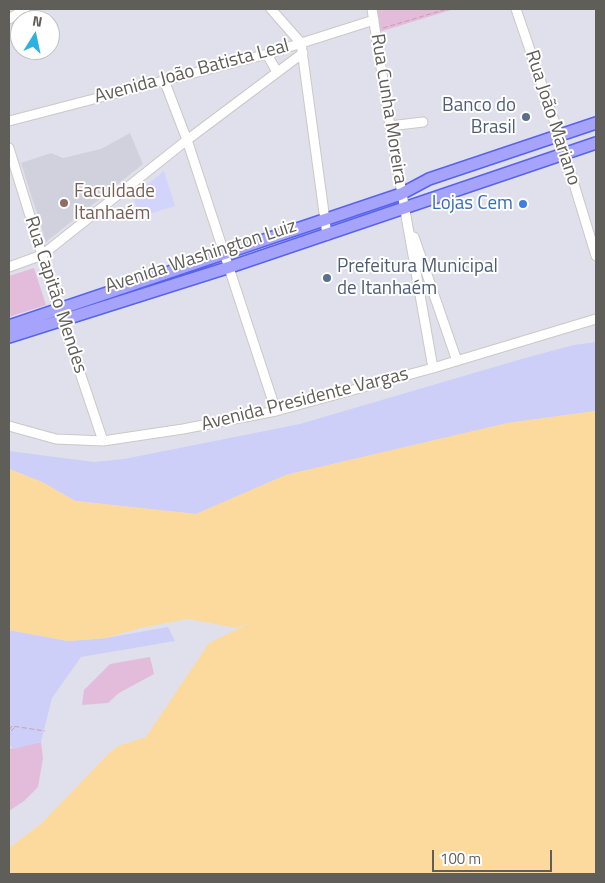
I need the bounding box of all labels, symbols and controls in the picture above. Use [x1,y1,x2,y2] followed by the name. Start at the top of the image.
[10,10,60,60] north arrow
[31,10,44,32] text: N
[365,32,411,186] street label: Rua Cunha Moreira
[92,35,292,109] street label: Avenida João Batista Leal
[519,48,585,188] street label: Rua João Mariano
[442,95,516,139] place label: Banco do Brasil
[520,111,532,123] marker: Banco do Brasil
[74,181,155,225] place label: Faculdade Itanhaém
[432,193,513,215] place label: Lojas Cem
[58,197,70,209] marker: Faculdade Itanhaém
[517,198,529,210] marker: Lojas Cem
[19,213,91,377] street label: Rua Capitão Mendes
[102,215,300,299] street label: Avenida Washington Luiz
[337,256,498,300] place label: Prefeitura Municipal de Itanhaém
[321,272,333,284] marker: Prefeitura Municipal de Itanhaém
[199,363,411,437] street label: Avenida Presidente Vargas
[435,840,555,872] scale bar
[440,847,481,870] text: 100 m

